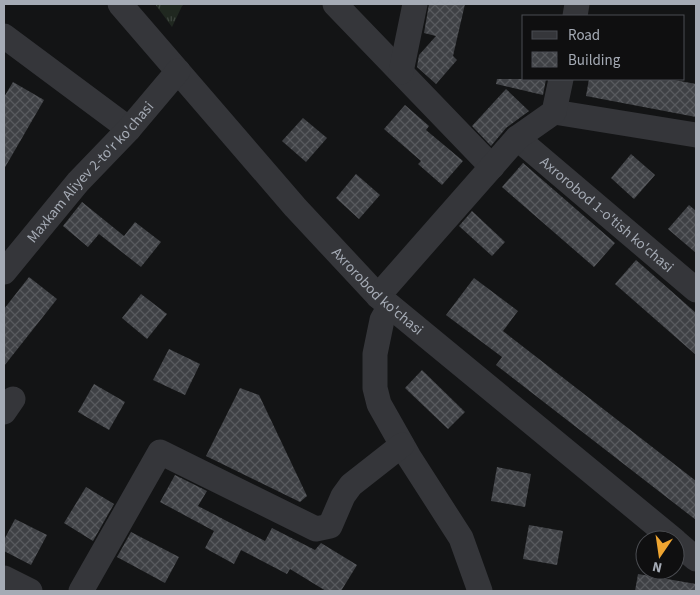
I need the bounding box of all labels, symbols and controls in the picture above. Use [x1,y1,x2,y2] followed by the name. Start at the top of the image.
[522,15,685,80] legend
[568,25,600,46] text: Road
[568,50,621,71] text: Building
[22,97,159,247] street label: Maxkam Aliyev 2-to'r ko'chasi
[536,151,678,277] street label: Axrorobod 1-o'tish ko'chasi
[327,242,428,340] street label: Axrorobod ko'chasi
[635,530,685,580] north arrow
[651,556,664,577] text: N

